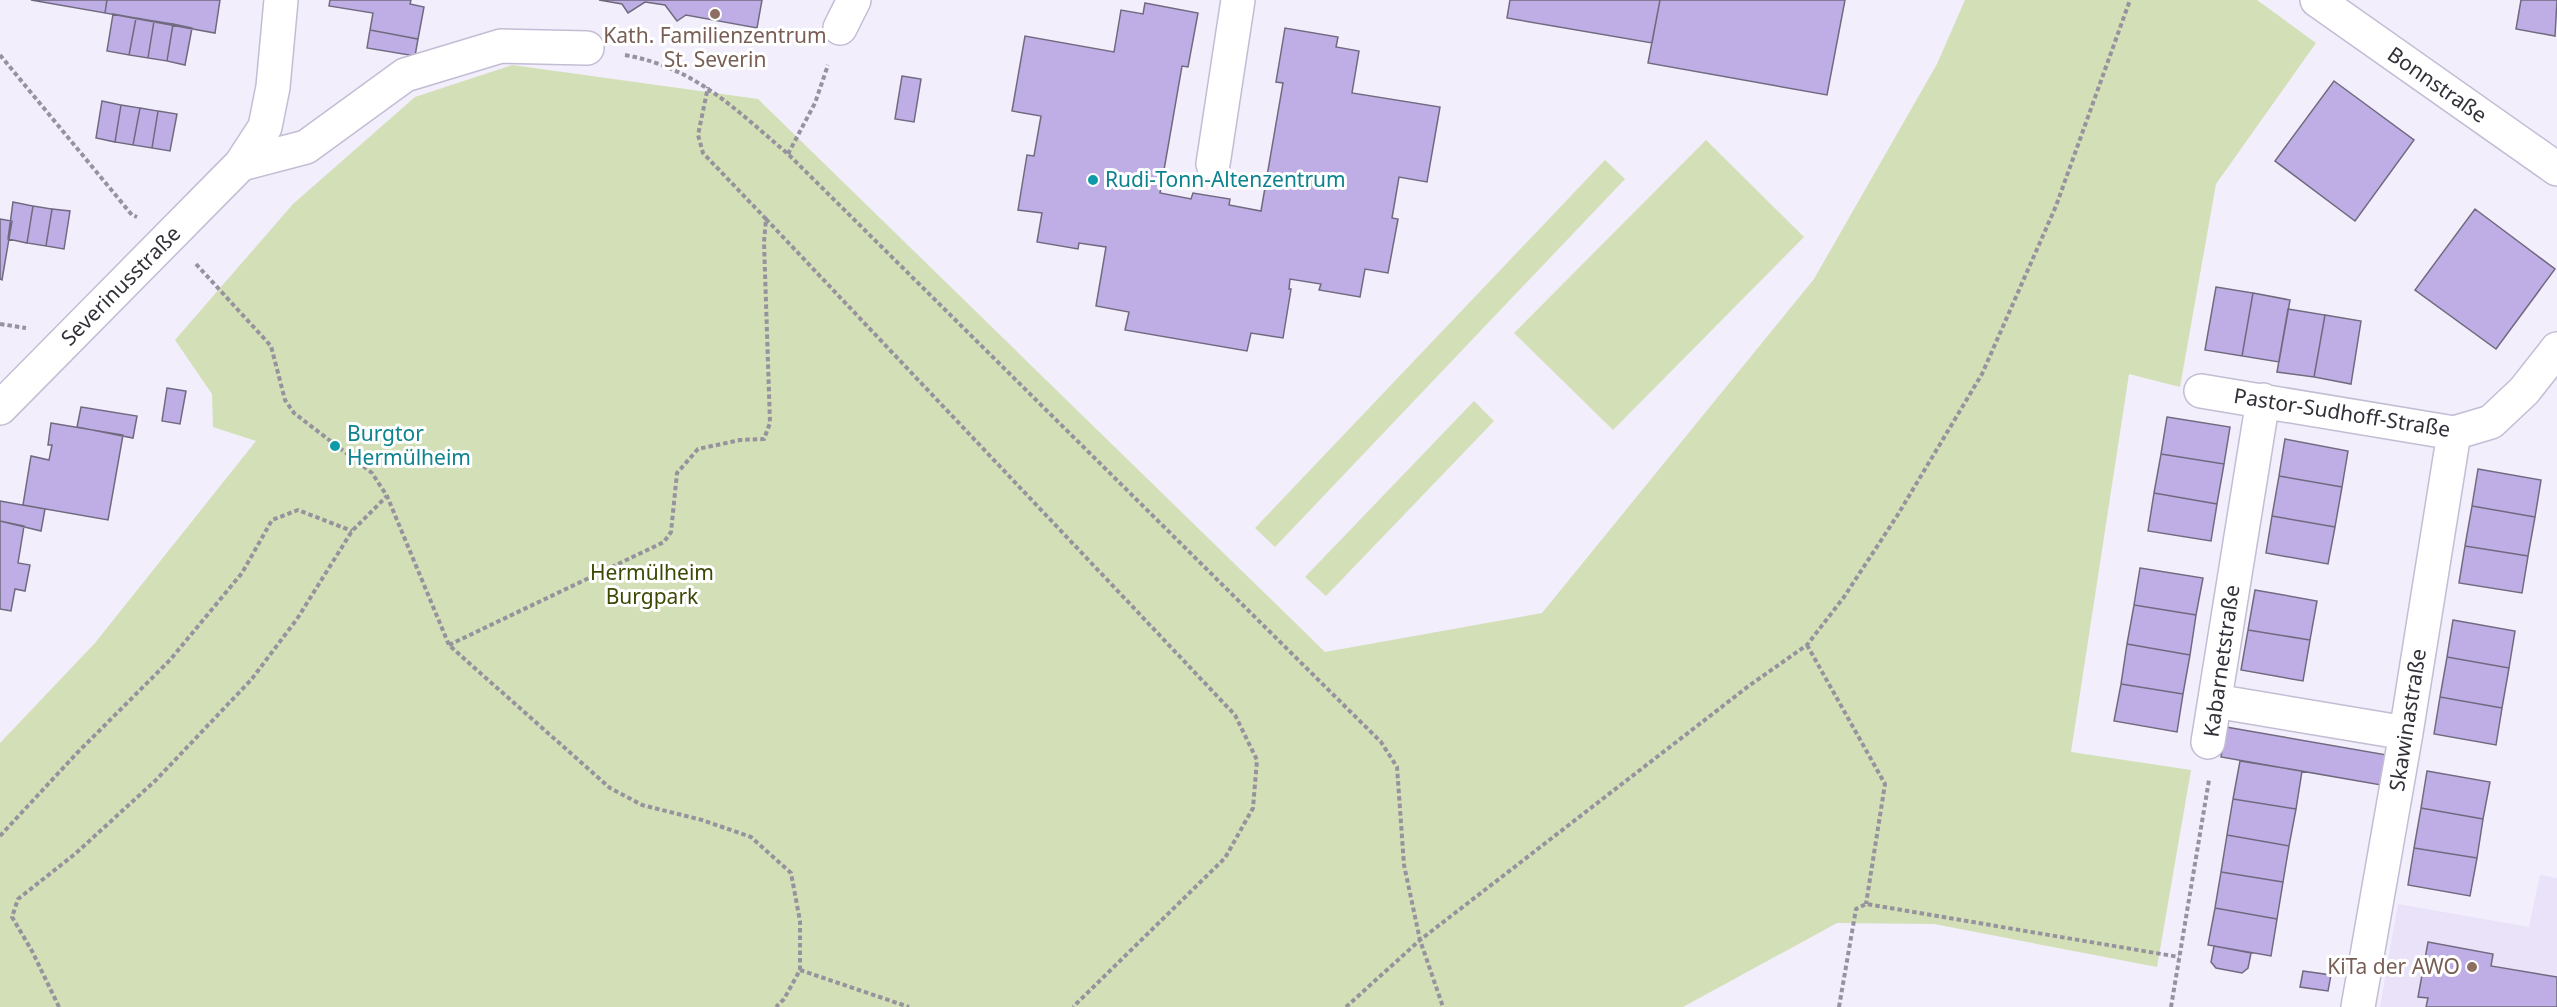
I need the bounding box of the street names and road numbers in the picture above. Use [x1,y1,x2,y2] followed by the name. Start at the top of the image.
[2382,40,2493,129] street label: Bonnstraße
[54,219,186,351] street label: Severinusstraße
[2232,381,2452,443] street label: Pastor-Sudhoff-Straße
[2196,583,2246,739] street label: Kabarnetstraße
[2382,647,2432,793] street label: Skawinastraße

